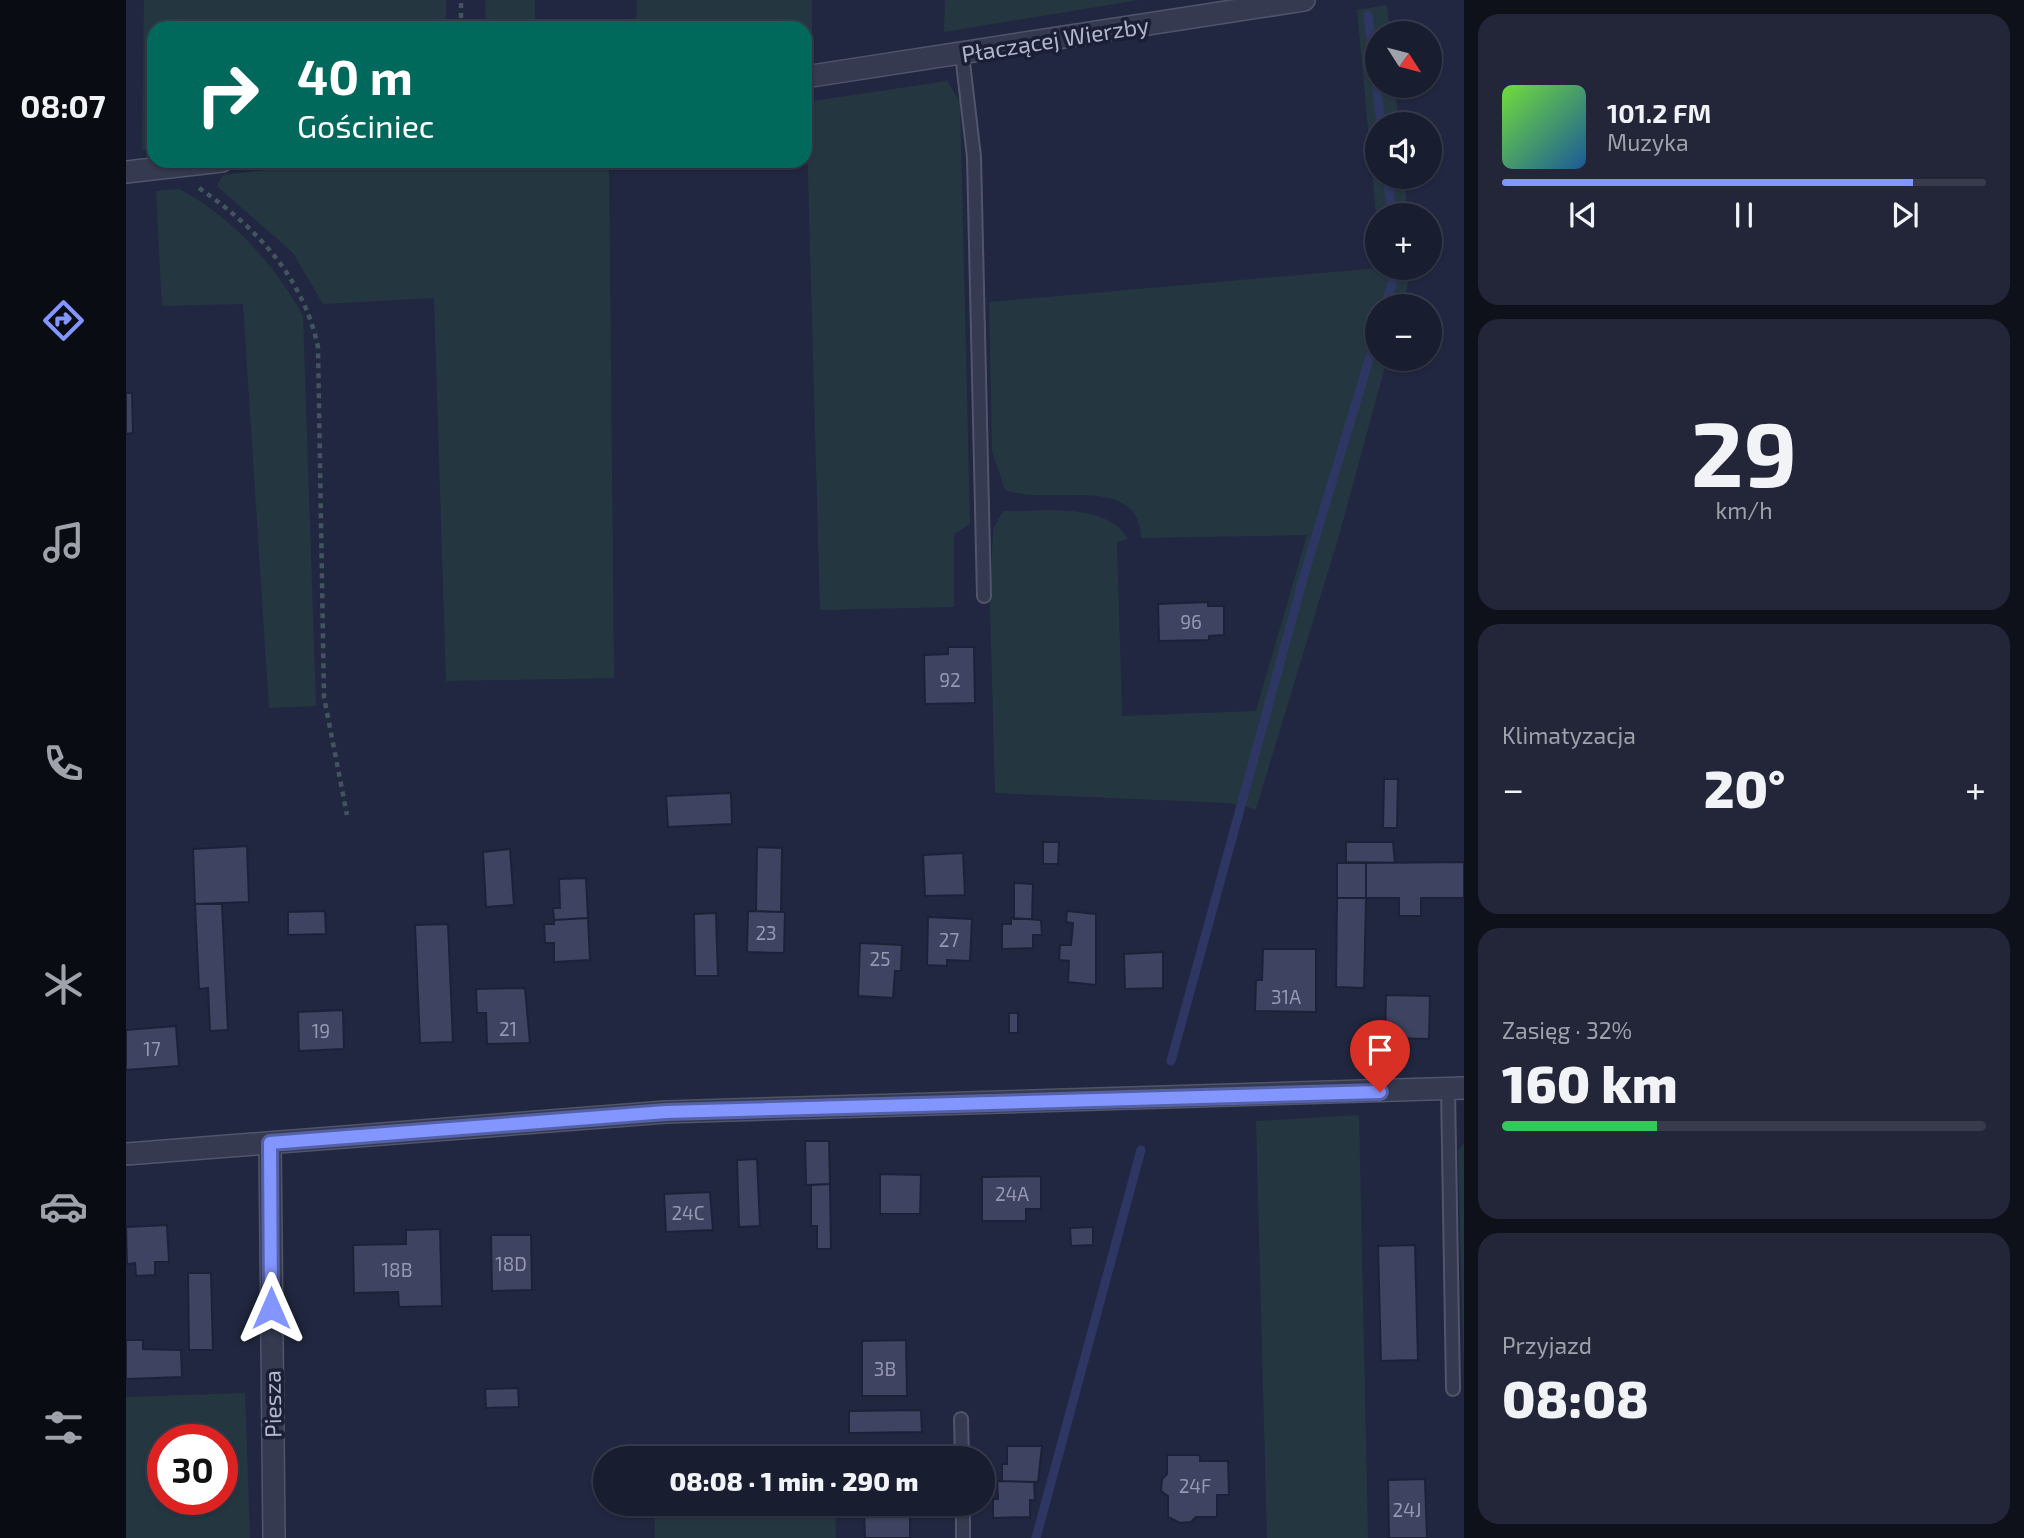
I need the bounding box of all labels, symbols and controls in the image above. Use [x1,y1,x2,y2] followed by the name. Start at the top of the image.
[959,10,1151,68] street label: Płaczącej Wierzby
[1365,21,1442,98] north arrow
[1365,21,1442,371] map controls
[297,46,413,105] text: 40 m
[182,49,273,140] icon: right
[20,86,106,124] text: 08:07
[1607,97,1711,128] text: 101.2 FM
[297,106,434,144] text: Gościniec
[1365,112,1442,189] button: sound
[1607,128,1689,156] text: Muzyka
[1564,196,1602,234] icon: previous
[1725,196,1763,234] icon: pause
[1886,196,1924,234] icon: next
[1365,203,1442,280] button: +
[1365,294,1442,371] button: −
[39,296,88,345] icon: directions
[1691,396,1797,505] text: 29
[1715,496,1773,524] text: km/h
[39,518,88,567] icon: music
[1180,610,1202,633] house number: 96
[939,668,961,691] house number: 92
[1502,721,1636,749] text: Klimatyzacja
[39,739,88,788] icon: phone
[1704,756,1785,818] text: 20°
[1502,765,1524,811] text: −
[1965,765,1986,811] text: +
[755,921,777,944] house number: 23
[939,928,959,951] house number: 27
[870,947,890,970] house number: 25
[39,960,88,1009] icon: climate
[1271,985,1301,1008] house number: 31A
[1502,1016,1632,1044] text: Zasięg · 32%
[499,1017,517,1040] house number: 21
[312,1019,330,1042] house number: 19
[1350,1020,1410,1092] pin
[1361,1031,1399,1069] icon: arrive
[143,1037,161,1060] house number: 17
[1502,1051,1678,1113] text: 160 km
[39,1182,88,1231] icon: car
[995,1182,1029,1205] house number: 24A
[671,1201,705,1224] house number: 24C
[495,1252,527,1275] house number: 18D
[382,1258,412,1281] house number: 18B
[234,1271,308,1345] position arrow
[1502,1331,1592,1359] text: Przyjazd
[874,1357,896,1380] house number: 3B
[1502,1366,1649,1428] text: 08:08
[257,1370,287,1438] street label: Piesza
[39,1403,88,1452] icon: filters
[147,1424,238,1515] speed limit sign: 30
[670,1465,918,1496] text: 08:08 · 1 min · 290 m
[1179,1474,1211,1497] house number: 24F
[1393,1498,1421,1521] house number: 24J

